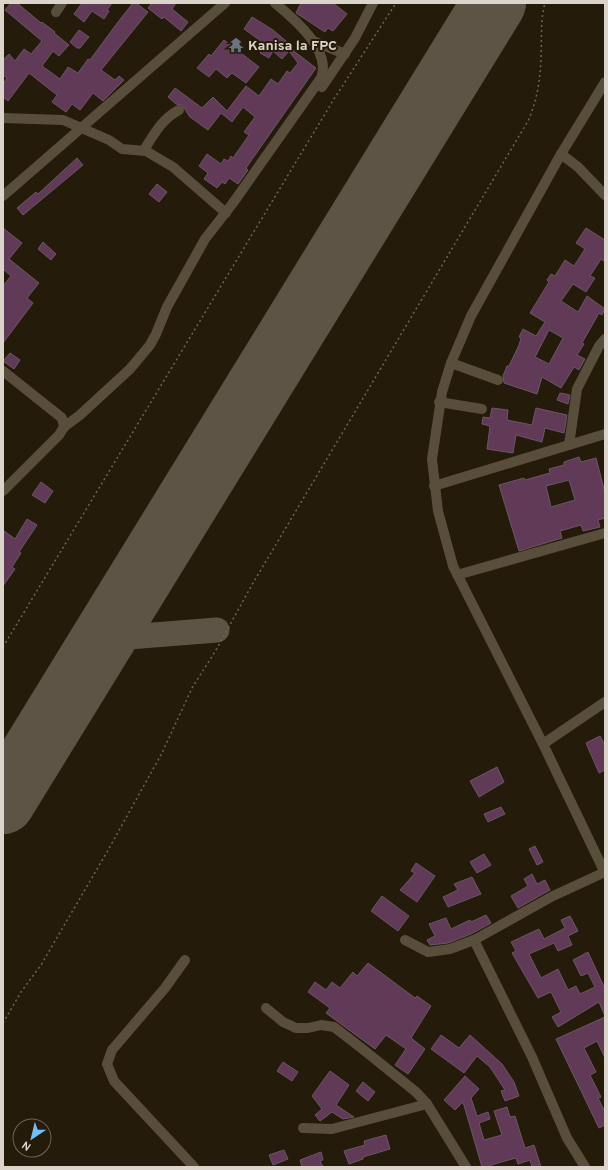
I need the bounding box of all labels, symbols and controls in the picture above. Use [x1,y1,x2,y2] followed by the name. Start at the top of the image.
[227,36,245,54] temple icon: Kanisa la FPC
[248,38,337,55] place label: Kanisa la FPC
[12,1118,52,1158] north arrow
[20,1137,34,1153] text: N

